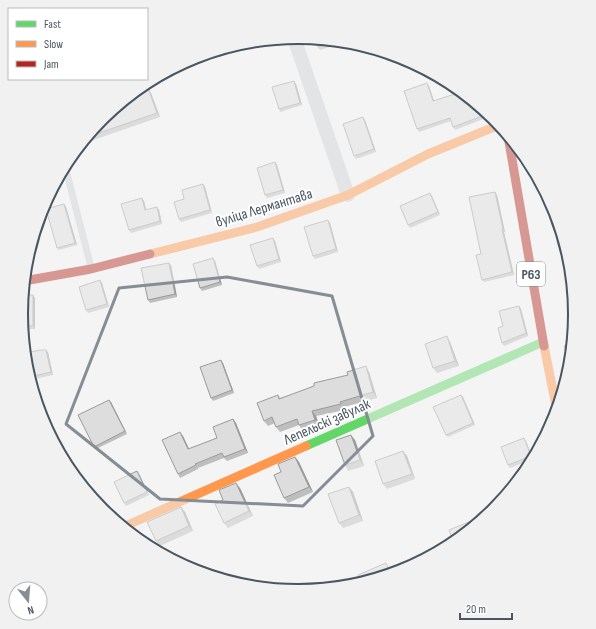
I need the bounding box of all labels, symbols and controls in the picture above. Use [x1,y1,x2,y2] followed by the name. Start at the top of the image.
[8,8,148,80] legend
[44,17,61,32] text: Fast
[44,37,63,52] text: Slow
[43,57,59,72] text: Jam
[213,184,315,232] street label: вуліца Лермантава
[517,262,545,286] road number: Р63
[280,394,374,450] street label: Лепельскі завулак
[8,581,48,621] north arrow
[460,595,512,621] scale bar
[466,602,486,617] text: 20 m
[26,603,35,617] text: N

